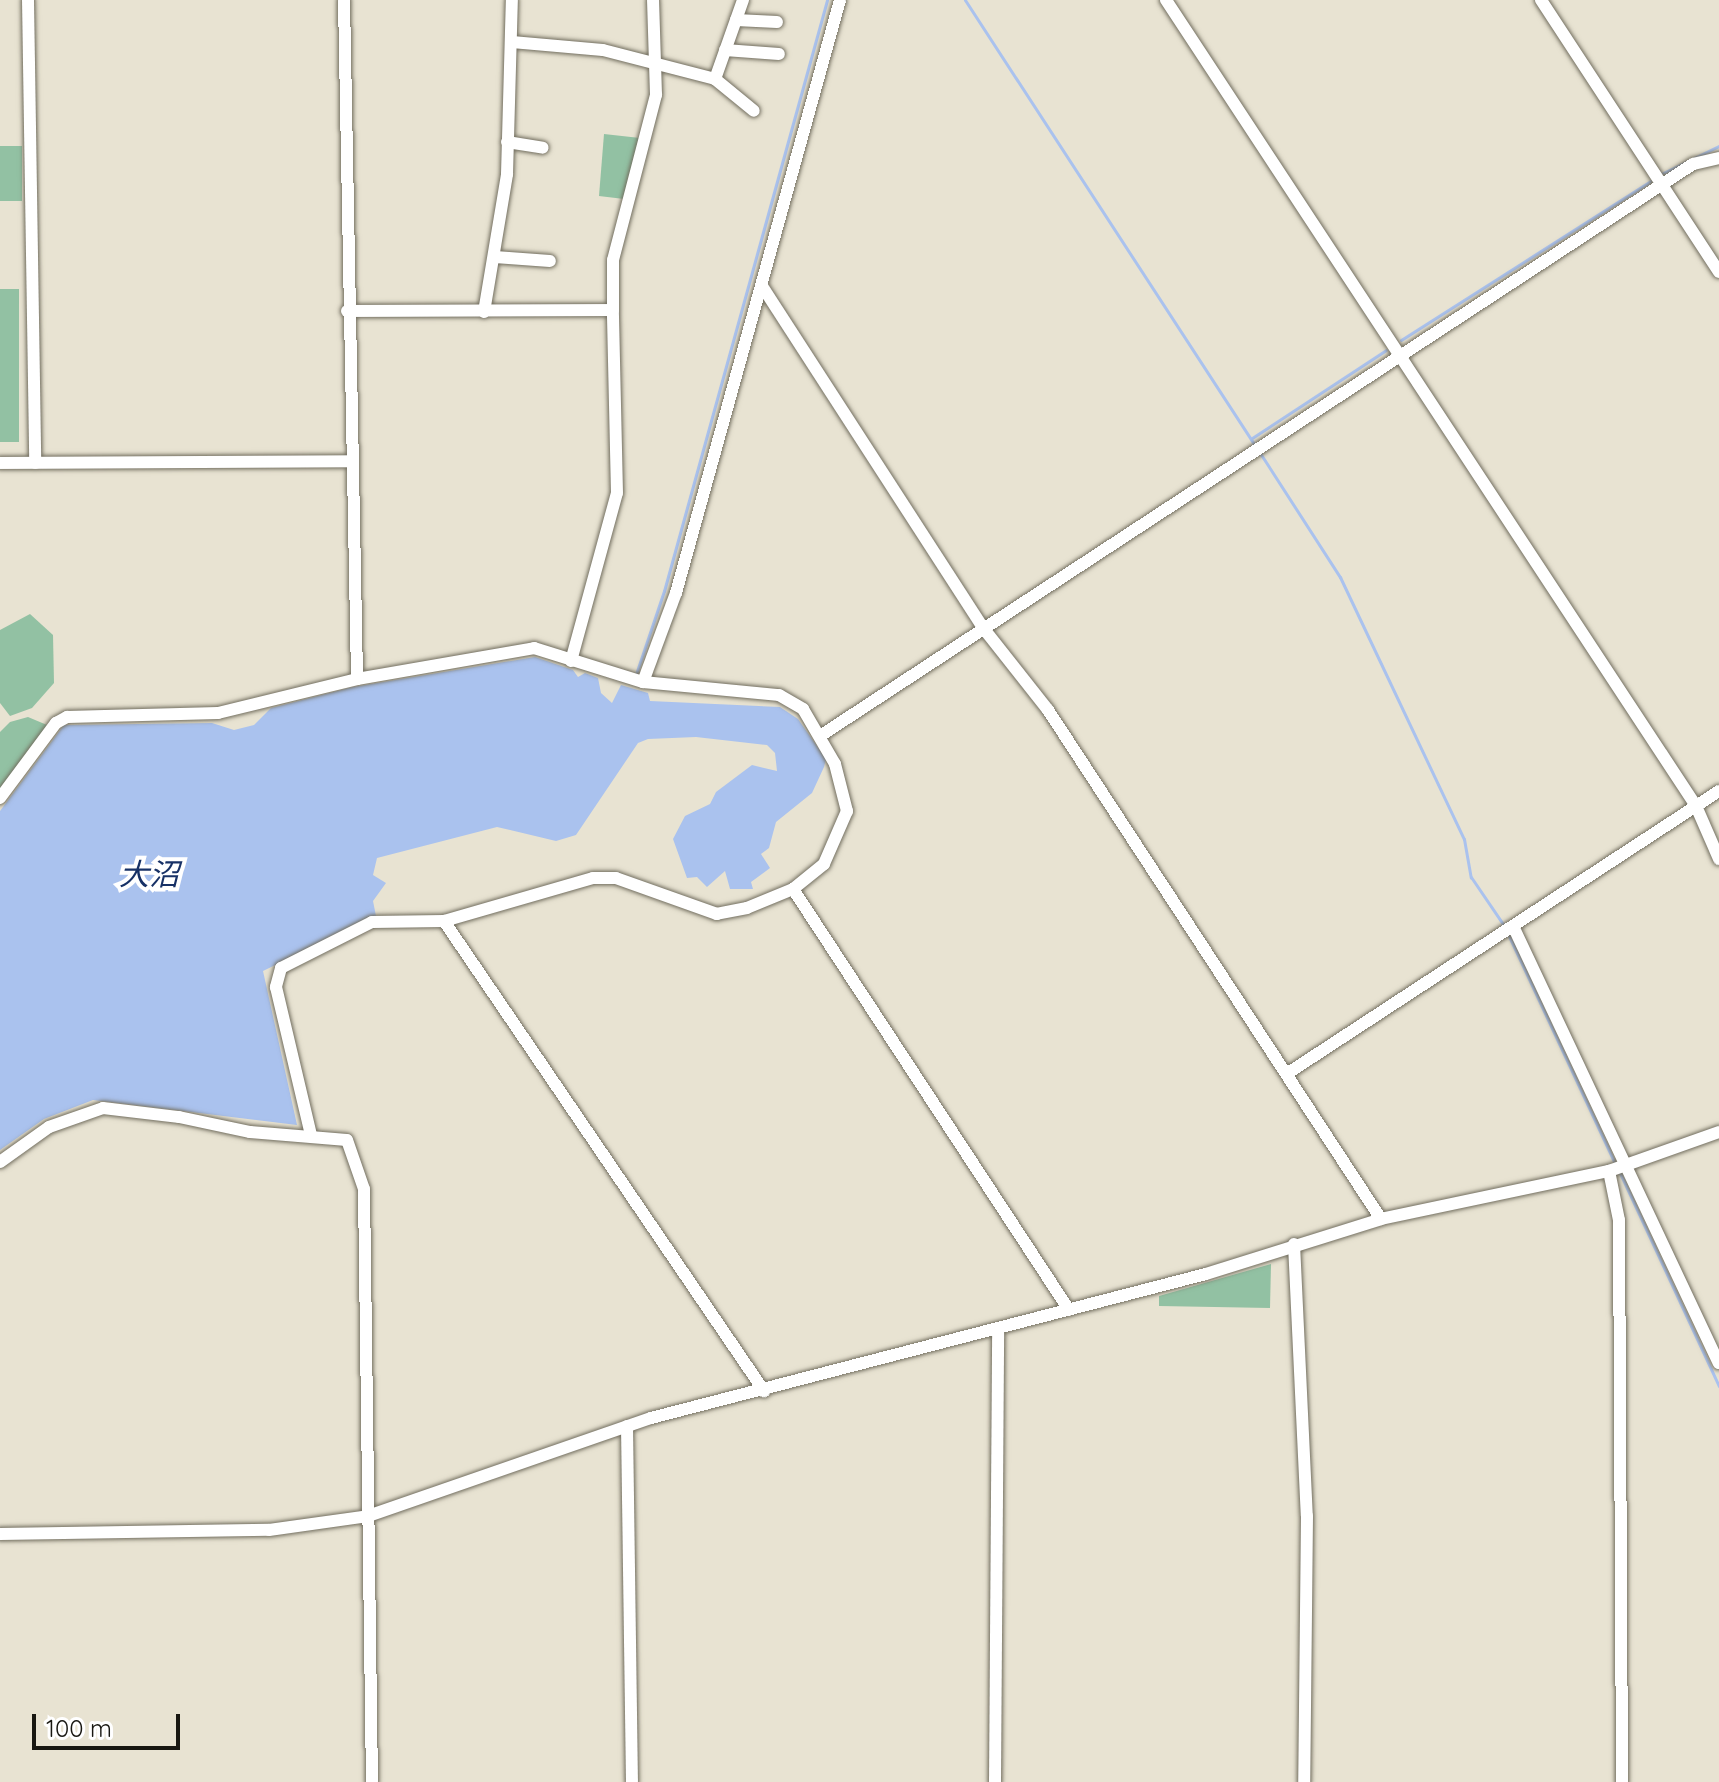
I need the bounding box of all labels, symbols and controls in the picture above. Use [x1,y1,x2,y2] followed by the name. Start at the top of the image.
[119,856,179,892] water label: 大沼
[36,1698,184,1748] scale bar
[46,1713,112,1743] text: 100 m

